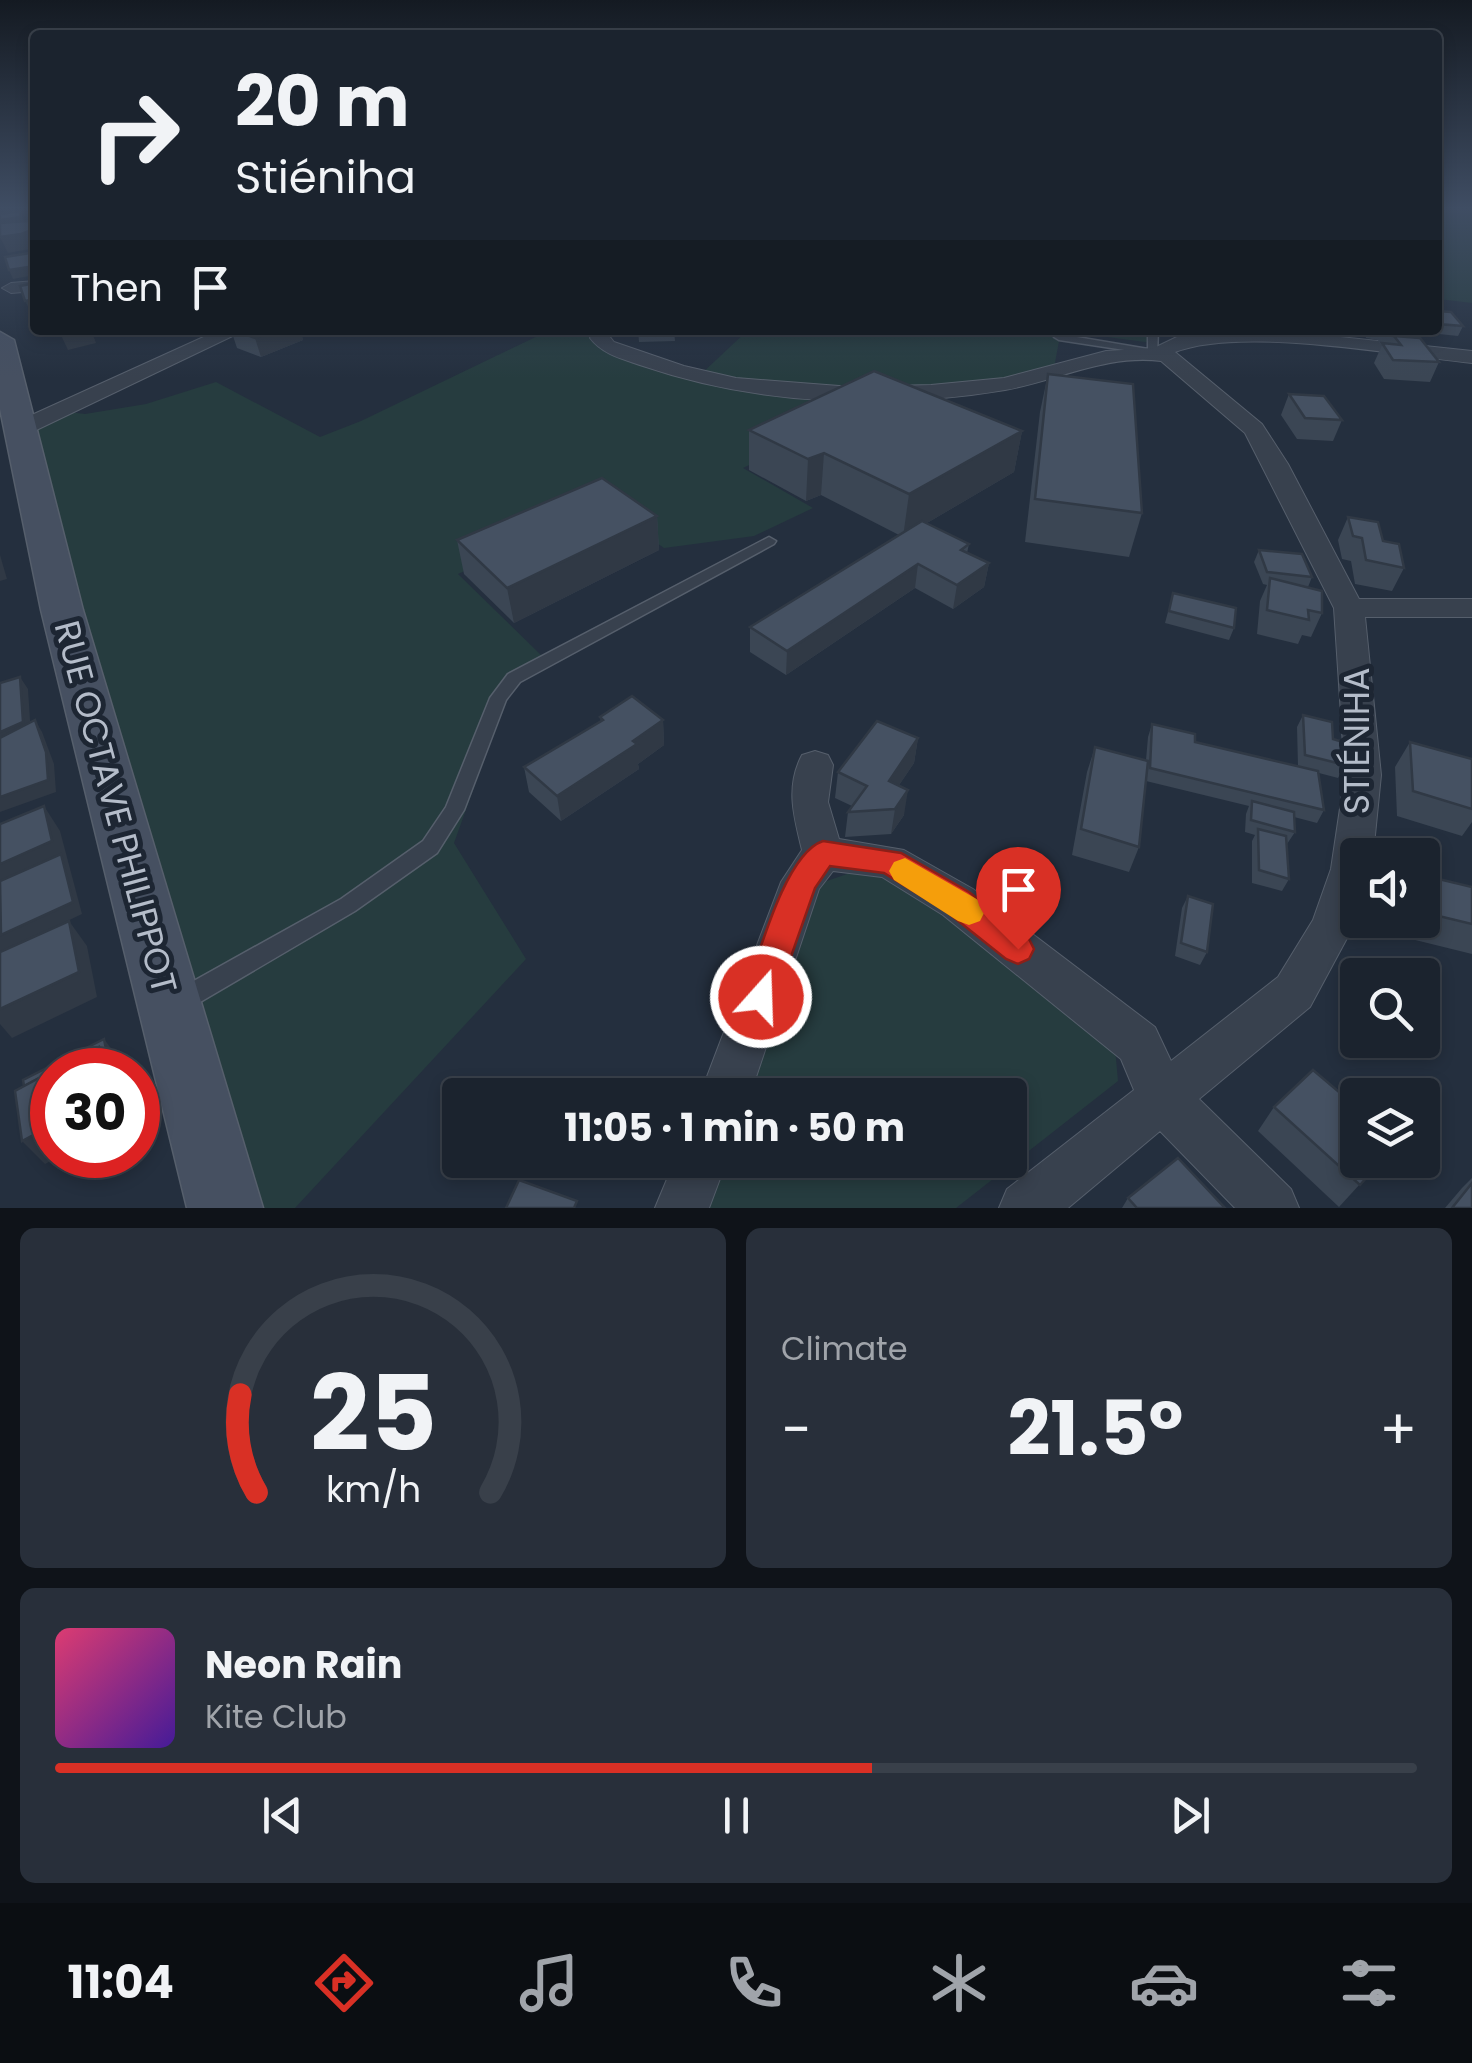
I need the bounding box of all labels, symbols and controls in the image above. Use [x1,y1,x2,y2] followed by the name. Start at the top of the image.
[235,52,410,151] text: 20 m
[70,70,200,200] icon: right
[235,146,416,209] text: Stiéniha
[183,260,238,315] icon: arrive
[70,261,163,314] text: Then
[43,615,189,999] street label: RUE OCTAVE PHILIPPOT
[1332,667,1381,815] street label: STIÉNIHA
[1340,838,1440,1178] map controls
[1340,838,1440,938] button: sound
[976,847,1061,950] pin
[991,862,1046,917] icon: arrive
[709,945,813,1049] position arrow
[1340,958,1440,1058] button: search
[30,1048,160,1178] speed limit sign: 30
[1340,1078,1440,1178] button: layers
[564,1101,905,1154] text: 11:05 · 1 min · 50 m
[781,1326,908,1371] text: Climate
[310,1341,436,1486] text: 25
[1008,1376,1183,1481] text: 21.5°
[781,1391,811,1468] text: −
[1379,1391,1417,1468] text: +
[325,1464,421,1515] text: km/h
[205,1638,402,1691] text: Neon Rain
[205,1694,347,1739] text: Kite Club
[255,1788,310,1843] icon: previous
[709,1788,764,1843] icon: pause
[1163,1788,1218,1843] icon: next
[309,1948,379,2018] icon: directions
[514,1948,584,2018] icon: music
[719,1948,789,2018] icon: phone
[924,1948,994,2018] icon: climate
[1129,1948,1199,2018] icon: car
[1334,1948,1404,2018] icon: filters
[68,1951,174,2014] text: 11:04

